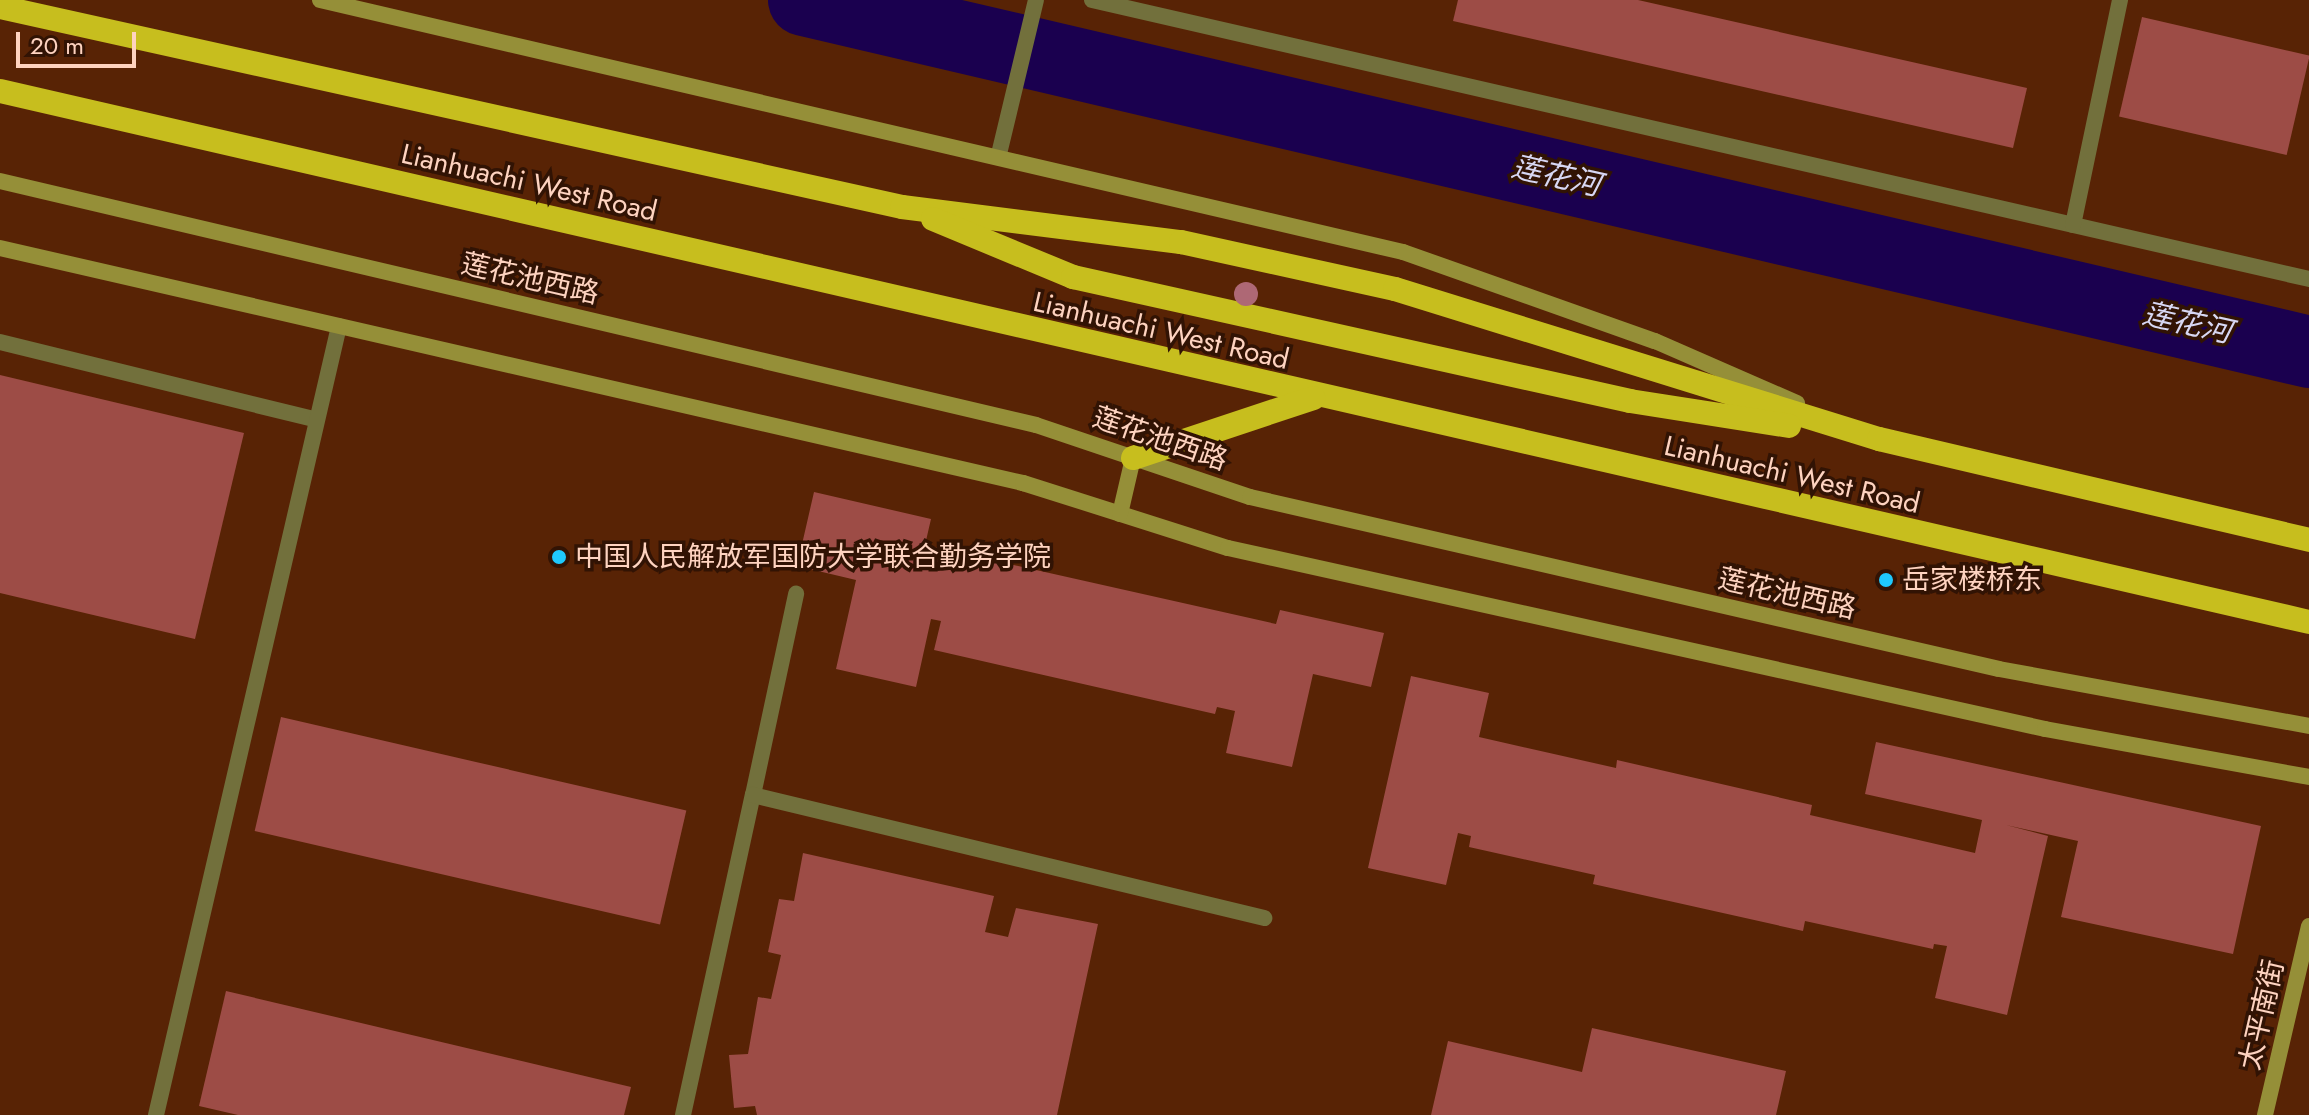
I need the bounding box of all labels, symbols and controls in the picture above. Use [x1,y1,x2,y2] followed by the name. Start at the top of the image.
[20,16,140,66] scale bar
[30,28,84,63] text: 20 m
[398,137,660,229] street label: Lianhuachi West Road
[1508,148,1604,204] water label: 莲花河
[458,247,602,311] street label: 莲花池西路
[1030,285,1292,377] street label: Lianhuachi West Road
[2139,295,2235,351] water label: 莲花河
[1088,400,1232,478] street label: 莲花池西路
[1661,429,1923,521] street label: Lianhuachi West Road
[575,540,1051,574] place label: 中国人民解放军国防大学联合勤务学院
[550,548,568,566] marker: 中国人民解放军国防大学联合勤务学院
[1715,562,1859,626] street label: 莲花池西路
[1902,563,2042,597] place label: 岳家楼桥东
[1877,571,1895,589] marker: 岳家楼桥东
[2233,957,2291,1073] street label: 太平南街

